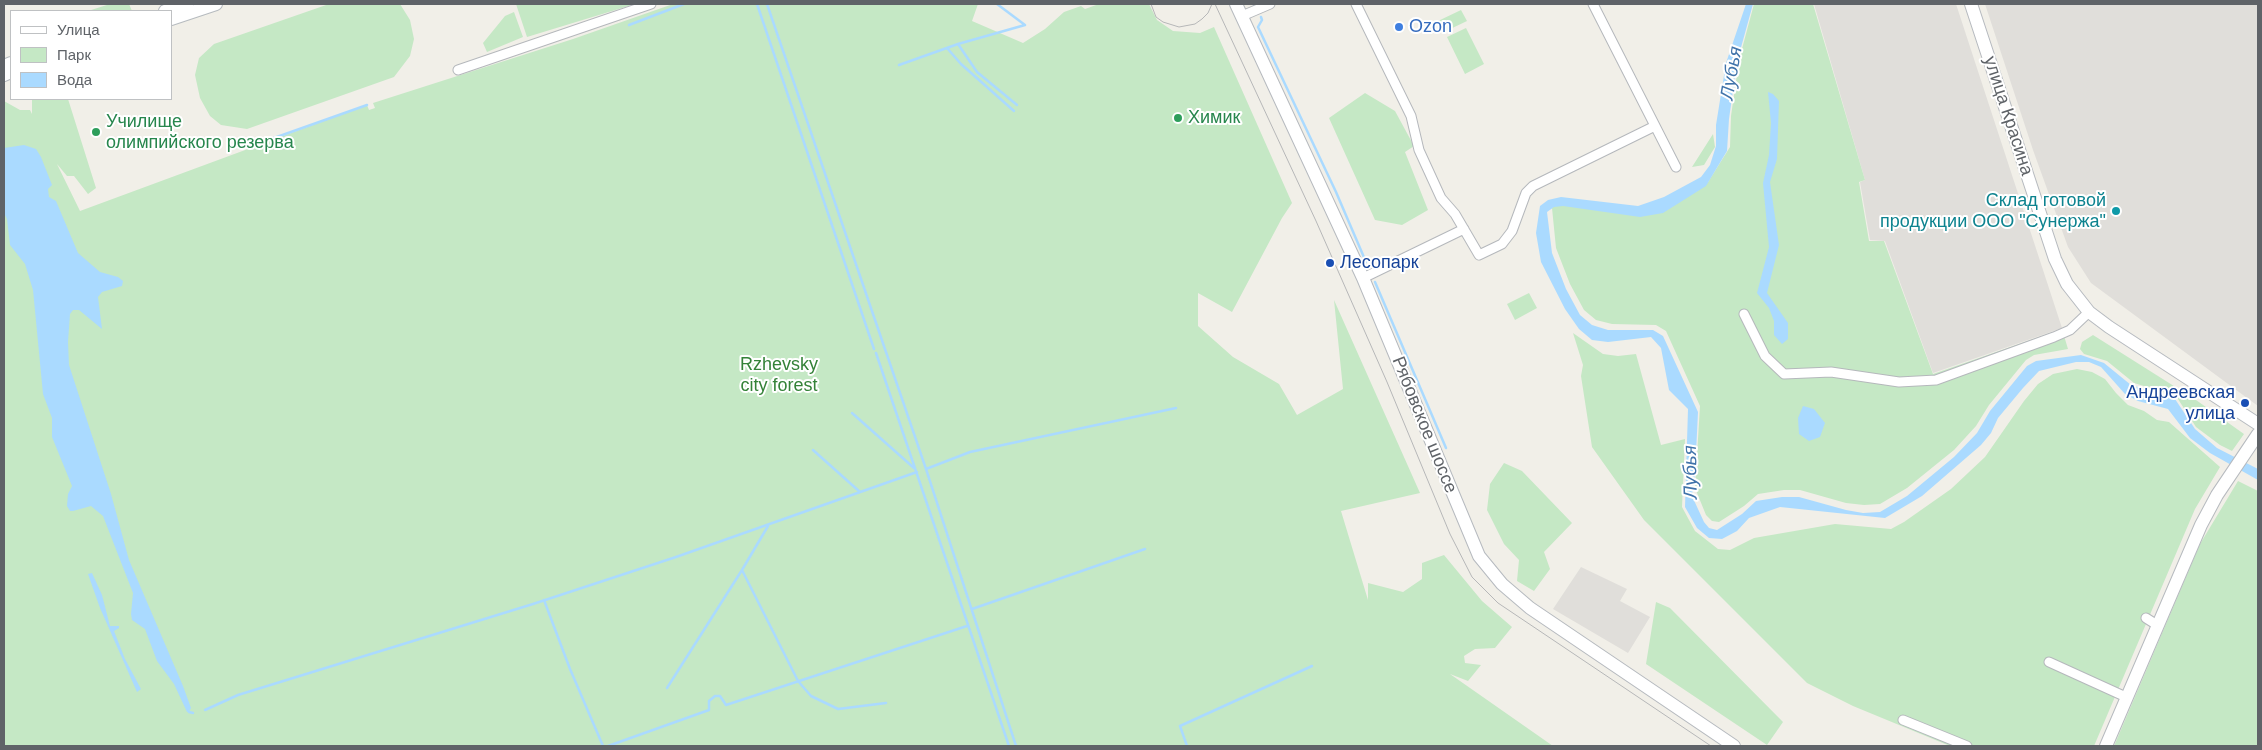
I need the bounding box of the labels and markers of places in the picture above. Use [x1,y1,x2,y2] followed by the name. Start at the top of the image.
[1409,16,1452,38] place label: Ozon
[1393,21,1405,33] marker: Ozon
[1188,107,1240,129] place label: Химик
[106,111,294,154] place label: Училище олимпийского резерва
[1172,112,1184,124] marker: Химик
[90,126,102,138] marker: Училище олимпийского резерва
[1880,190,2106,232] place label: Склад готовой продукции ООО "Сунержа"
[2110,205,2122,217] marker: Склад готовой продукции ООО "Сунержа"
[1340,252,1419,274] place label: Лесопарк
[1324,257,1336,269] marker: Лесопарк
[2126,382,2235,424] place label: Андреевская улица
[2239,397,2251,409] marker: Андреевская улица

